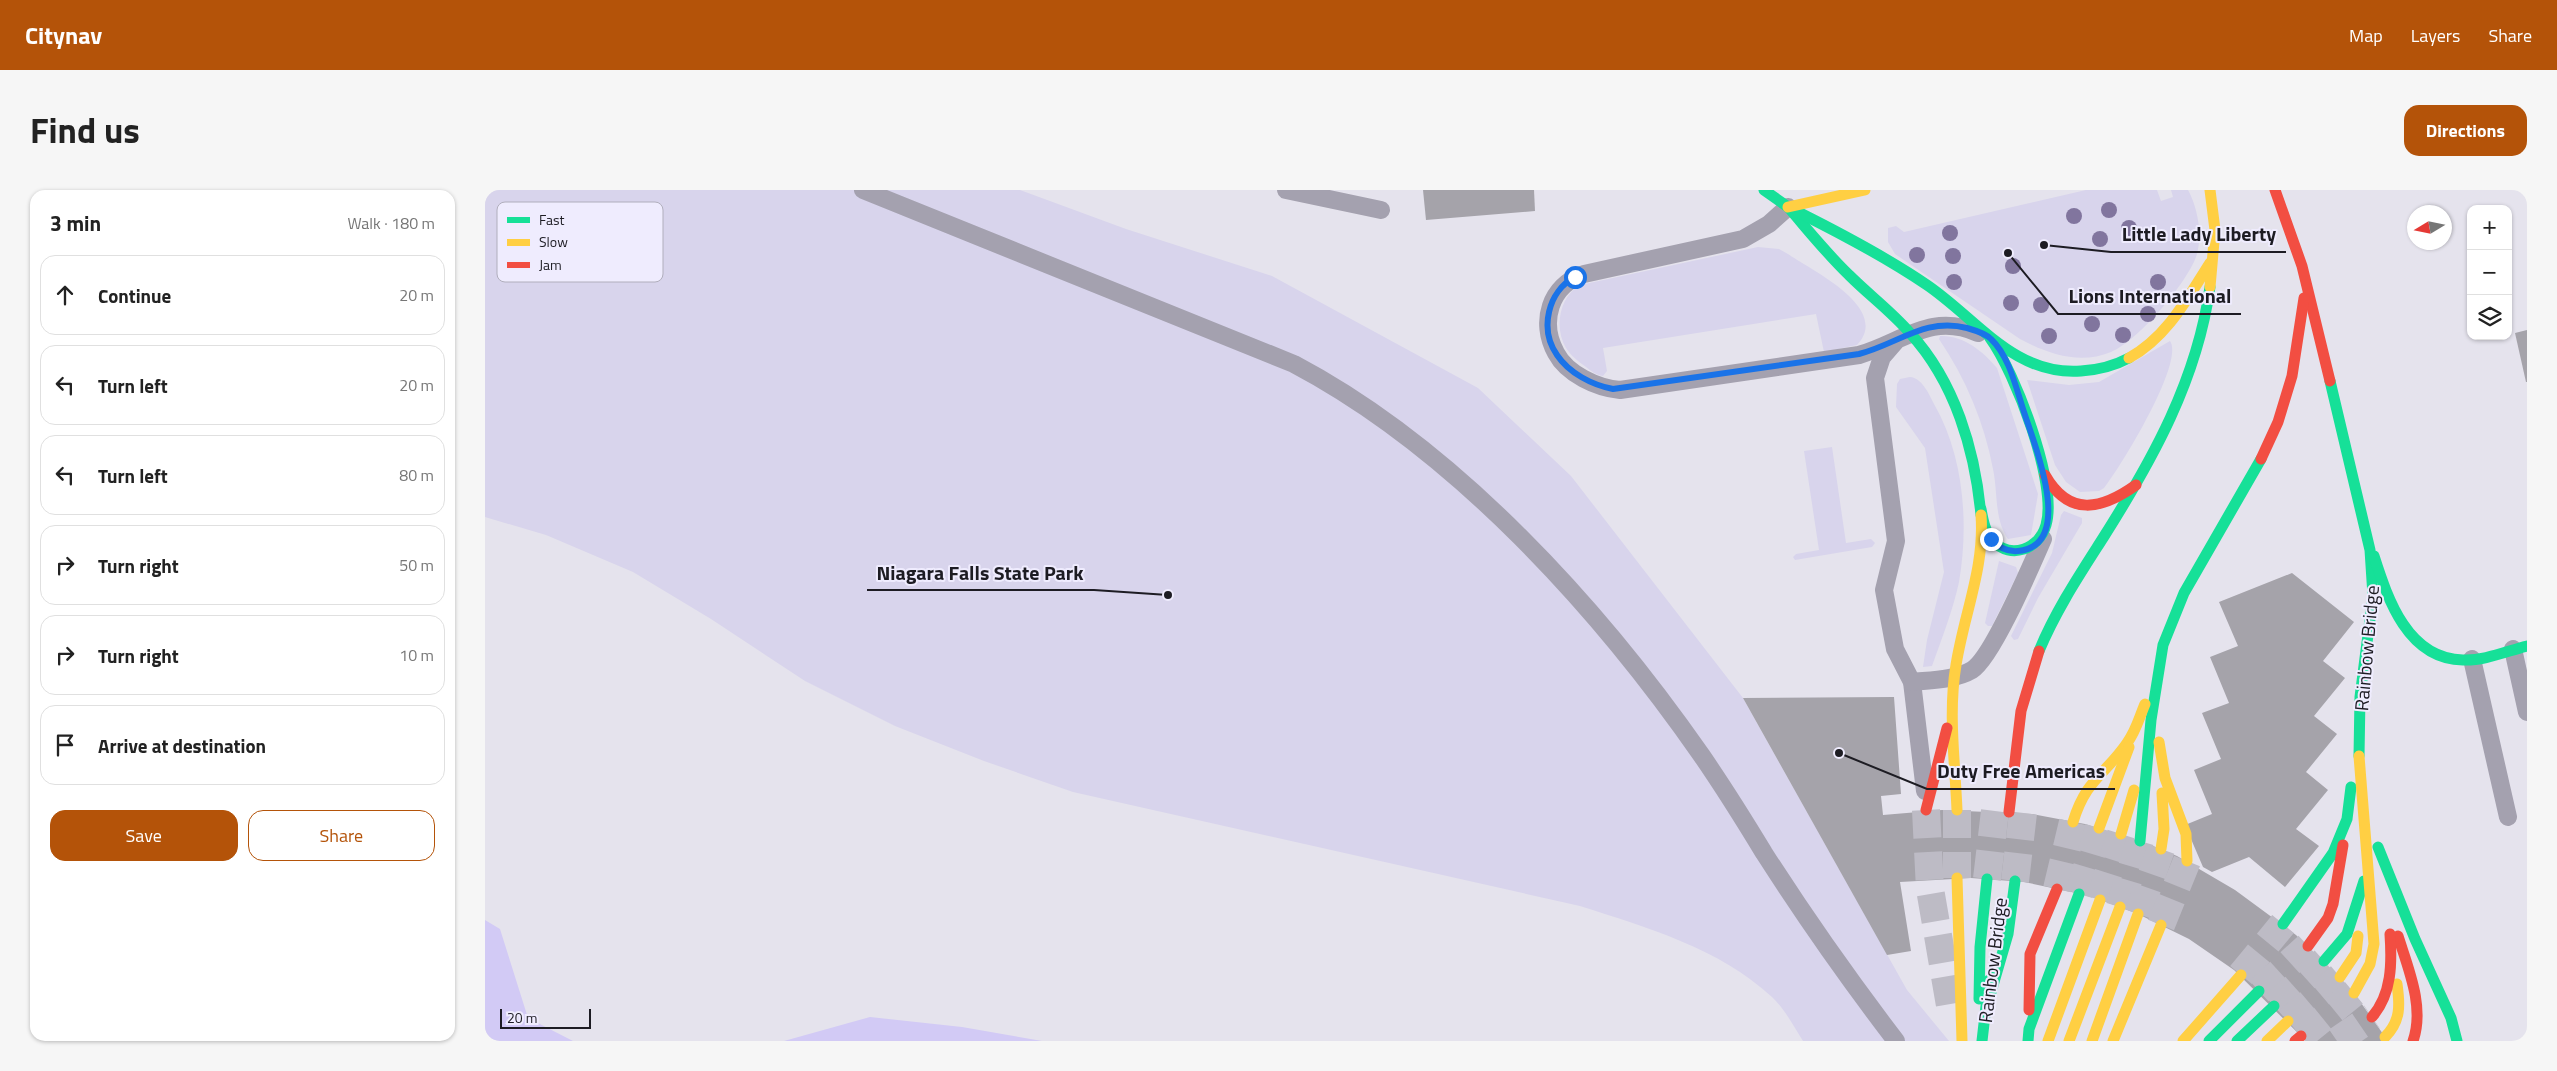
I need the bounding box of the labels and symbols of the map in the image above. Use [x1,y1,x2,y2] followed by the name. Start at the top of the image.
[497,202,663,282] legend
[2407,205,2452,250] north arrow
[539,209,564,230] text: Fast
[2111,217,2286,252] callout: Little Lady Liberty
[2122,218,2276,249] text: Little Lady Liberty
[539,231,568,252] text: Slow
[539,254,562,275] text: Jam
[1564,266,1587,289] route start
[2058,279,2241,314] callout: Lions International
[2069,280,2231,311] text: Lions International
[1980,528,2003,551] route end
[867,555,1094,590] callout: Niagara Falls State Park
[876,557,1084,588] text: Niagara Falls State Park
[2346,584,2386,712] street label: Rainbow Bridge
[1927,754,2115,789] callout: Duty Free Americas
[1937,755,2105,786] text: Duty Free Americas
[1970,896,2014,1024] street label: Rainbow Bridge
[500,1006,591,1029] scale bar

